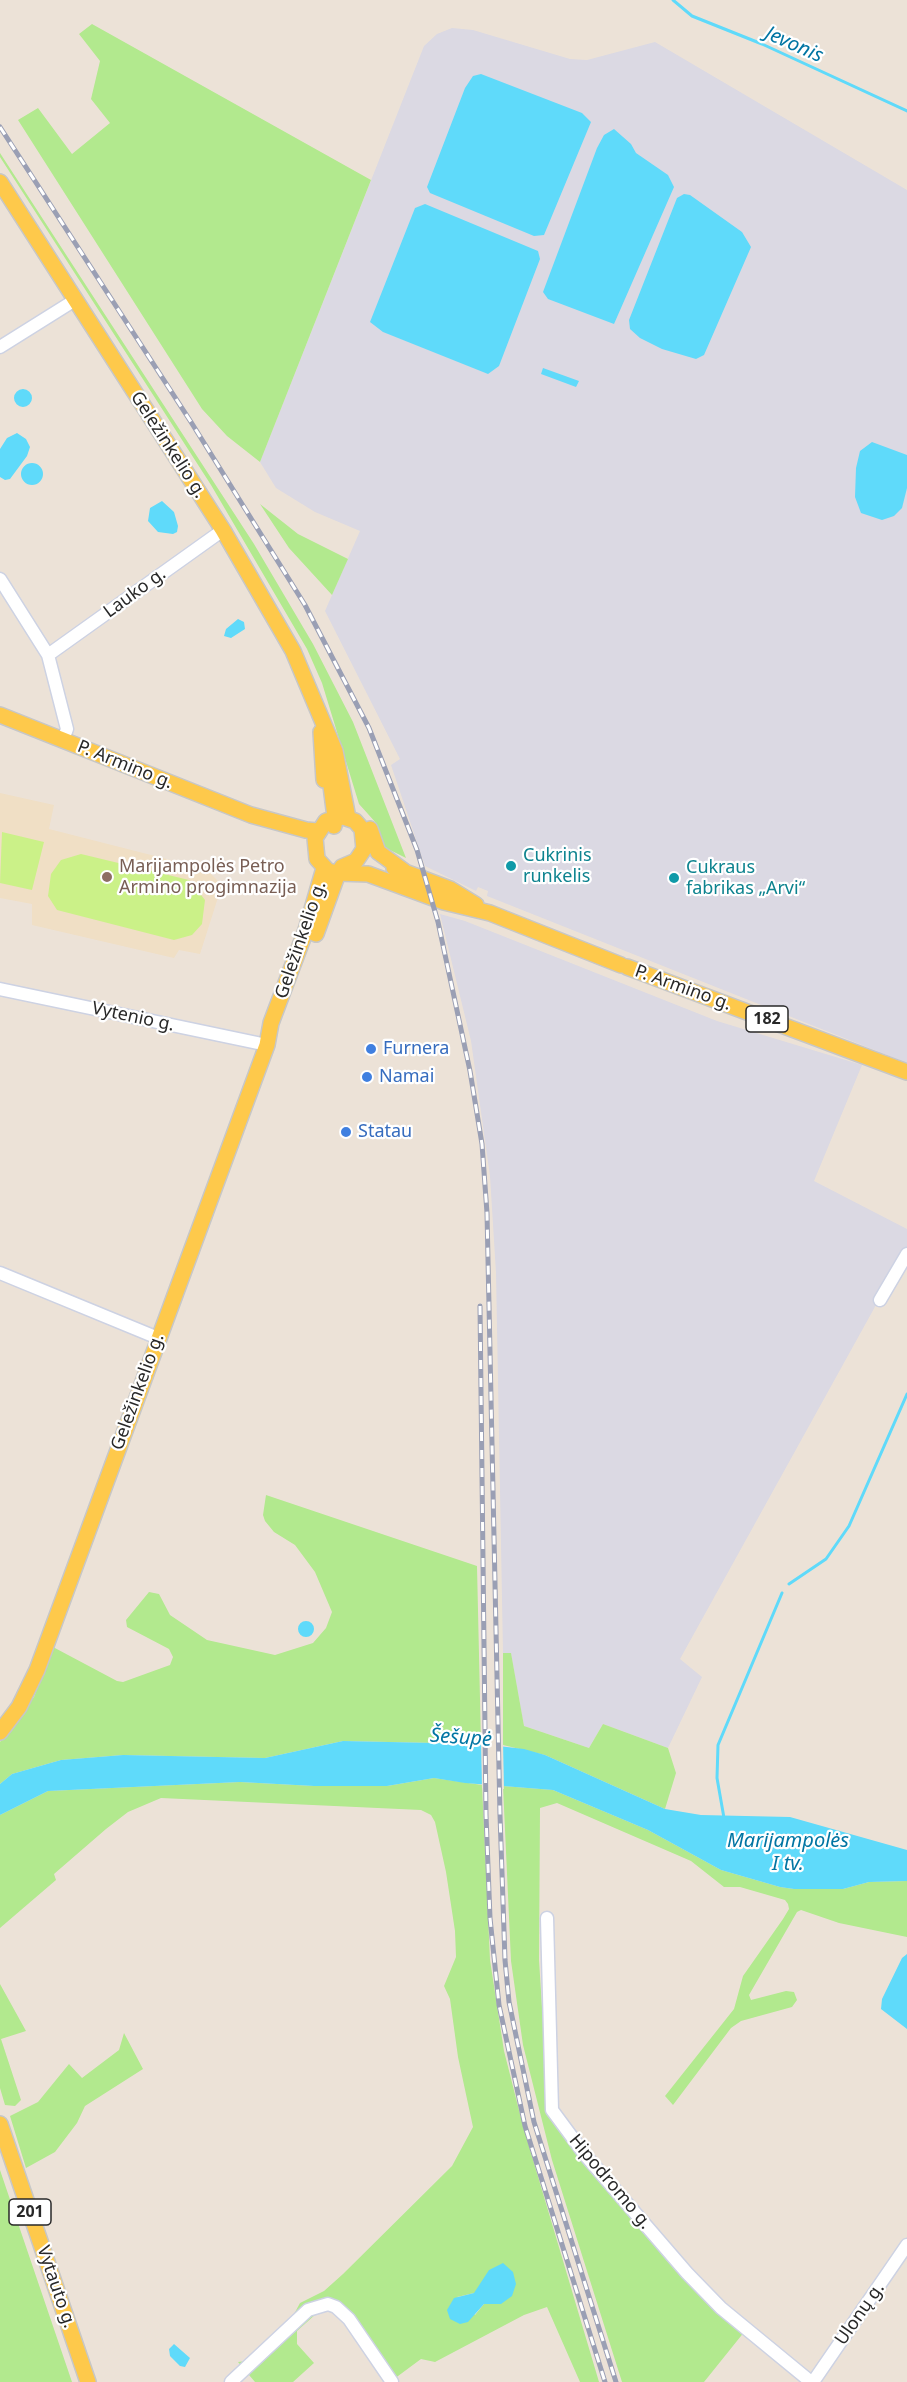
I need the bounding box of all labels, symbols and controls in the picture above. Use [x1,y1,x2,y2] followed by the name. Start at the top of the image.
[761,22,827,68] water label: Jevonis
[126,388,210,502] street label: Geležinkelio g.
[100,563,170,623] street label: Lauko g.
[74,736,176,794] street label: P. Armino g.
[523,845,592,888] place label: Cukrinis runkelis
[119,856,297,898] place label: Marijampolės Petro Armino progimnazija
[686,857,805,900] place label: Cukraus fabrikas „Arvi“
[504,859,518,873] marker: Cukrinis runkelis
[100,870,114,884] marker: Marijampolės Petro Armino progimnazija
[667,871,681,885] marker: Cukraus fabrikas „Arvi“
[271,879,331,1001] street label: Geležinkelio g.
[632,961,734,1015] street label: P. Armino g.
[90,998,176,1036] street label: Vytenio g.
[746,1006,788,1032] road number: 182
[383,1038,449,1060] place label: Furnera
[364,1042,378,1056] marker: Furnera
[379,1066,434,1088] place label: Namai
[360,1070,374,1084] marker: Namai
[358,1121,412,1143] place label: Statau
[339,1125,353,1139] marker: Statau
[107,1331,169,1453] street label: Geležinkelio g.
[429,1724,493,1752] water label: Šešupė
[727,1829,849,1876] water label: Marijampolės I tv.
[564,2130,656,2234] street label: Hipodromo g.
[9,2199,51,2225] road number: 201
[32,2243,80,2331] street label: Vytauto g.
[831,2279,889,2349] street label: Ulonų g.

